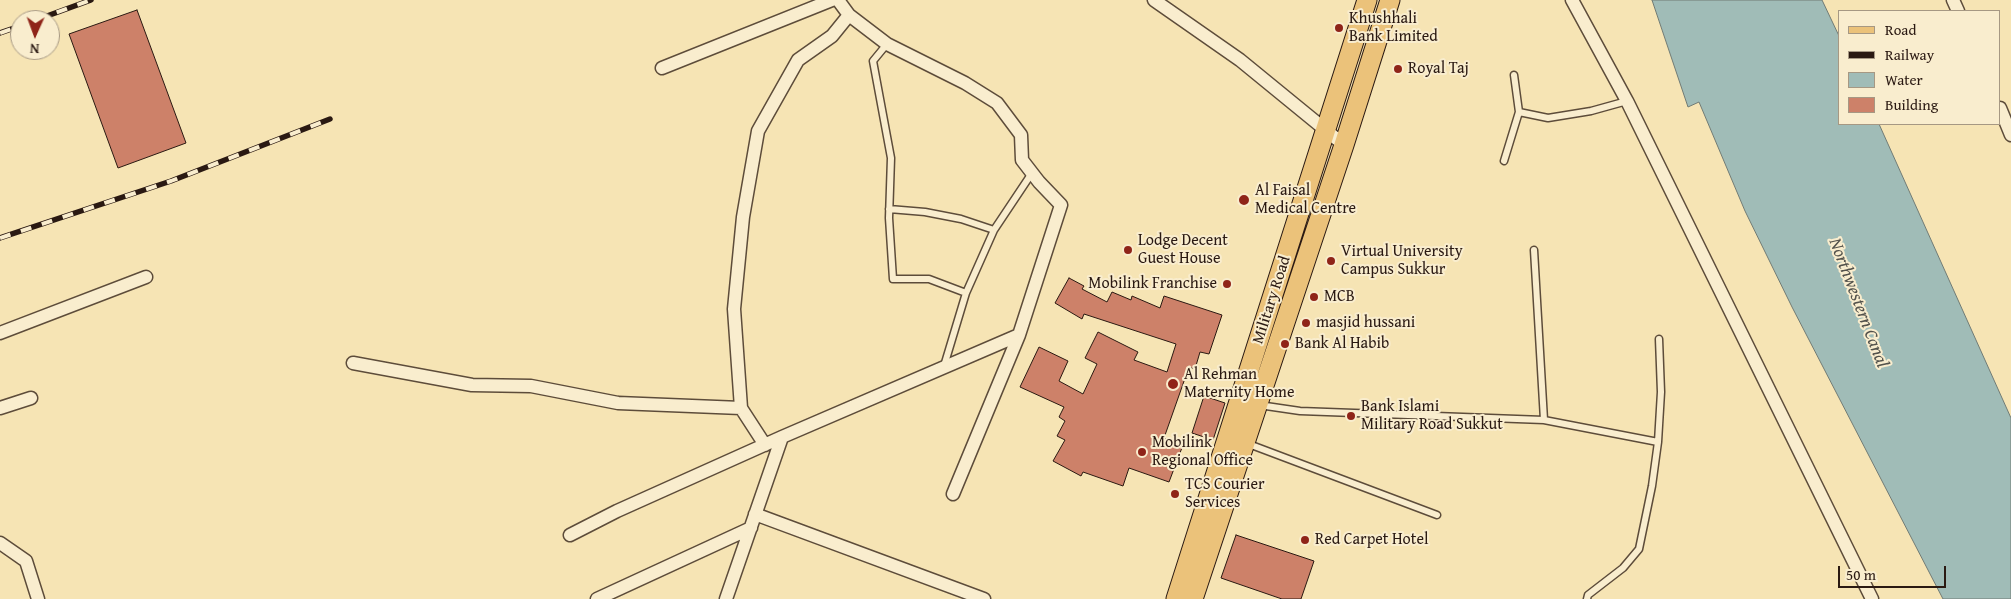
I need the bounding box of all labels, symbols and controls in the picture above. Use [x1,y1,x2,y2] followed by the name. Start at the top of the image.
[1349,9,1438,47] place label: Khushhali Bank Limited
[10,10,60,60] north arrow
[1838,10,2001,125] legend
[1885,19,1916,40] text: Road
[1333,22,1345,34] marker: Khushhali Bank Limited
[29,39,40,59] text: N
[1885,44,1934,65] text: Railway
[1408,59,1469,79] place label: Royal Taj
[1392,63,1404,75] marker: Royal Taj
[1885,69,1923,90] text: Water
[1885,94,1938,115] text: Building
[1255,181,1356,219] place label: Al Faisal Medical Centre
[1237,193,1251,207] marker: Al Faisal Medical Centre
[1138,231,1228,269] place label: Lodge Decent Guest House
[1823,235,1893,371] water label: Northwestern Canal
[1341,242,1463,280] place label: Virtual University Campus Sukkur
[1122,244,1134,256] marker: Lodge Decent Guest House
[1249,254,1295,346] street label: Military Road
[1325,255,1337,267] marker: Virtual University Campus Sukkur
[1088,274,1217,294] place label: Mobilink Franchise
[1221,278,1233,290] marker: Mobilink Franchise
[1324,287,1355,307] place label: MCB
[1308,291,1320,303] marker: MCB
[1316,313,1415,333] place label: masjid hussani
[1300,317,1312,329] marker: masjid hussani
[1295,334,1389,354] place label: Bank Al Habib
[1279,338,1291,350] marker: Bank Al Habib
[1184,365,1294,403] place label: Al Rehman Maternity Home
[1166,377,1180,391] marker: Al Rehman Maternity Home
[1361,397,1503,435] place label: Bank Islami Military Road Sukkut
[1345,410,1357,422] marker: Bank Islami Military Road Sukkut
[1152,433,1253,471] place label: Mobilink Regional Office
[1136,446,1148,458] marker: Mobilink Regional Office
[1185,475,1265,513] place label: TCS Courier Services
[1169,488,1181,500] marker: TCS Courier Services
[1315,530,1428,550] place label: Red Carpet Hotel
[1299,534,1311,546] marker: Red Carpet Hotel
[1841,556,1948,588] scale bar
[1846,564,1876,585] text: 50 m

